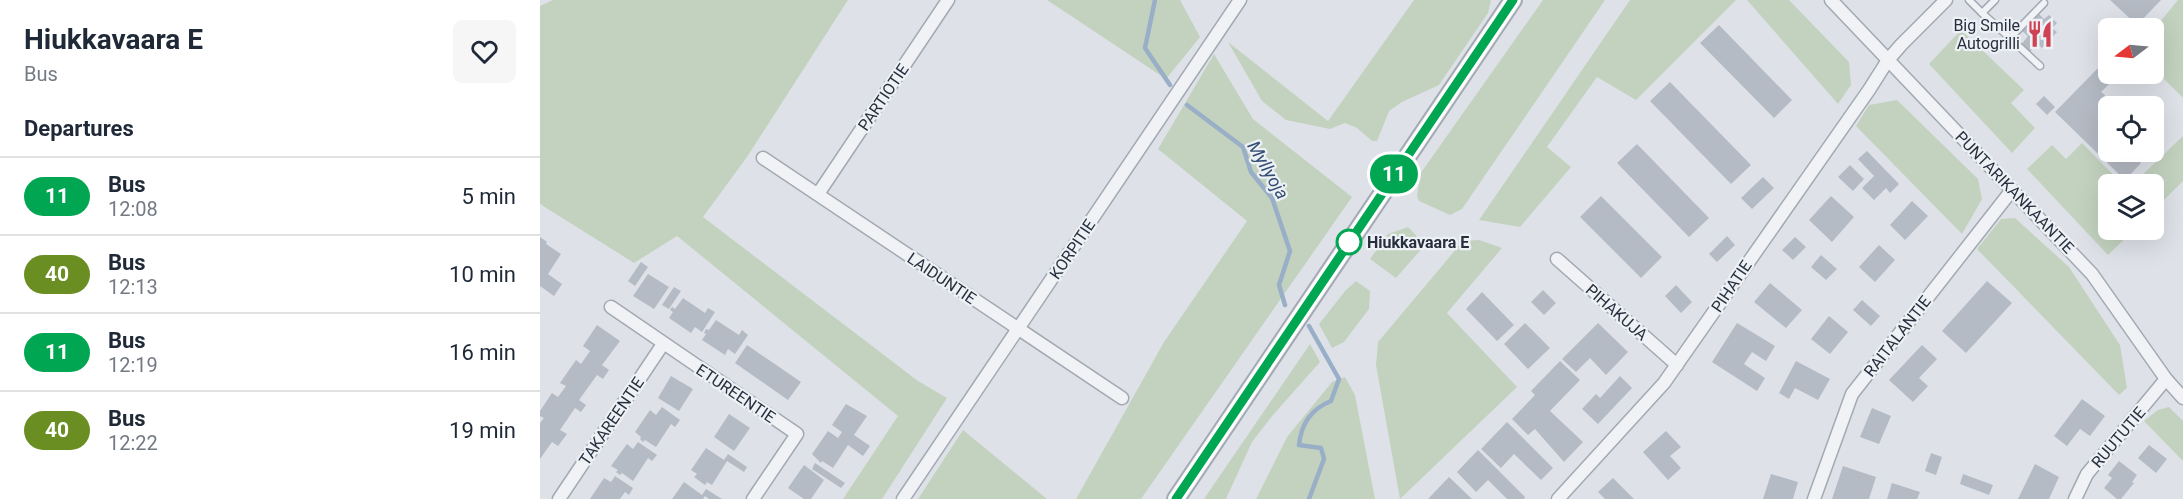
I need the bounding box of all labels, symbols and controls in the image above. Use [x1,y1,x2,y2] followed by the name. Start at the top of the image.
[1953,16,2020,53] place label: Big Smile Autogrilli
[2098,18,2164,84] north arrow
[2098,18,2164,240] map controls
[2025,19,2055,49] restaurant icon: Big Smile Autogrilli
[453,20,516,83] button: heart
[24,23,203,56] text: Hiukkavaara E
[854,60,913,134] street label: PARTIOTIE
[24,62,58,86] text: Bus
[2098,96,2164,162] button: locate
[24,116,134,141] text: Departures
[1951,127,2078,257] street label: PUNTARIKANKAANTIE
[1243,137,1293,203] water label: Myllyoja
[1367,154,1421,194] line badge: 11
[1382,162,1406,186] text: 11
[108,172,146,197] text: Bus
[2098,174,2164,240] button: layers
[45,184,69,208] text: 11
[461,184,516,209] text: 5 min
[108,197,158,221] text: 12:08
[1046,216,1099,283] street label: KORPITIE
[1336,229,1362,255] marker: Hiukkavaara E
[1367,233,1469,252] place label: Hiukkavaara E
[904,249,980,308] street label: LAIDUNTIE
[108,250,146,275] text: Bus
[1707,257,1756,316] street label: PIHATIE
[45,262,69,286] text: 40
[449,262,516,287] text: 10 min
[108,275,158,299] text: 12:13
[1582,280,1652,345] street label: PIHAKUJA
[1860,292,1935,380] street label: RAITALANTIE
[108,328,146,353] text: Bus
[45,340,69,364] text: 11
[449,340,516,365] text: 16 min
[108,353,158,377] text: 12:19
[693,360,779,427] street label: ETUREENTIE
[575,374,648,469] street label: TAKAREENTIE
[2087,403,2149,472] street label: RUUTUTIE
[108,406,146,431] text: Bus
[45,418,69,442] text: 40
[449,418,516,443] text: 19 min
[108,431,158,455] text: 12:22

